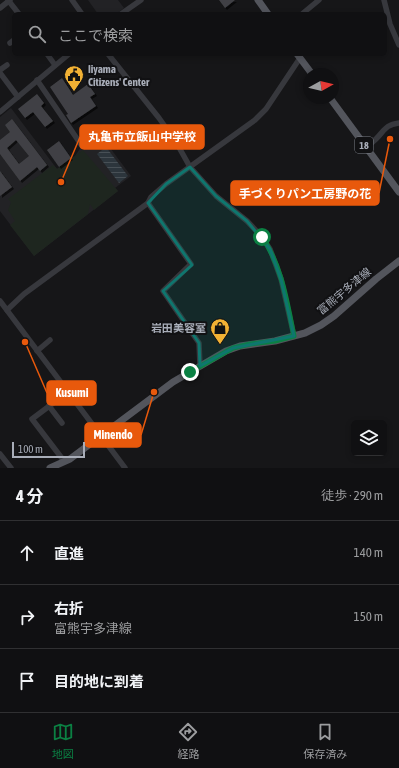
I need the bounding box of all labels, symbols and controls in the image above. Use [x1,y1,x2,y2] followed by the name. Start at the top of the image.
[12,12,387,56] search box
[26,23,48,45] icon: search
[58,27,133,44] text: ここで検索
[88,63,150,88] place label: Iiyama Citizens' Center
[63,64,85,92] public building icon: Iiyama Citizens' Center
[303,68,339,104] north arrow
[80,125,204,149] callout: 丸亀市立飯山中学校
[88,130,196,144] text: 丸亀市立飯山中学校
[355,137,373,153] road number: 18
[231,181,379,205] callout: 手づくりパン工房野の花
[239,187,371,201] text: 手づくりパン工房野の花
[253,228,271,246] route start
[315,265,373,317] street label: 富熊宇多津線
[209,317,231,345] shop icon: 岩田美容室
[151,322,206,334] place label: 岩田美容室
[181,363,199,381] route end
[47,381,96,405] callout: Kusumi
[56,386,89,400] text: Kusumi
[351,420,387,456] map controls
[351,420,387,456] button: layers
[85,423,141,447] callout: Minendo
[93,428,133,442] text: Minendo
[12,440,85,459] scale bar
[18,443,43,455] text: 100 m
[16,486,43,506] text: 4 分
[321,488,383,503] text: 徒歩 · 290 m
[16,542,38,564] icon: ahead
[54,545,84,562] text: 直進
[354,545,383,560] text: 140 m
[54,600,84,617] text: 右折
[16,606,38,628] icon: right
[354,609,383,624] text: 150 m
[54,621,132,636] text: 富熊宇多津線
[16,670,38,692] icon: arrive
[54,673,144,690] text: 目的地に到着
[52,721,74,761] tab: 地図
[177,721,199,761] tab: 経路
[303,721,347,761] tab: 保存済み

